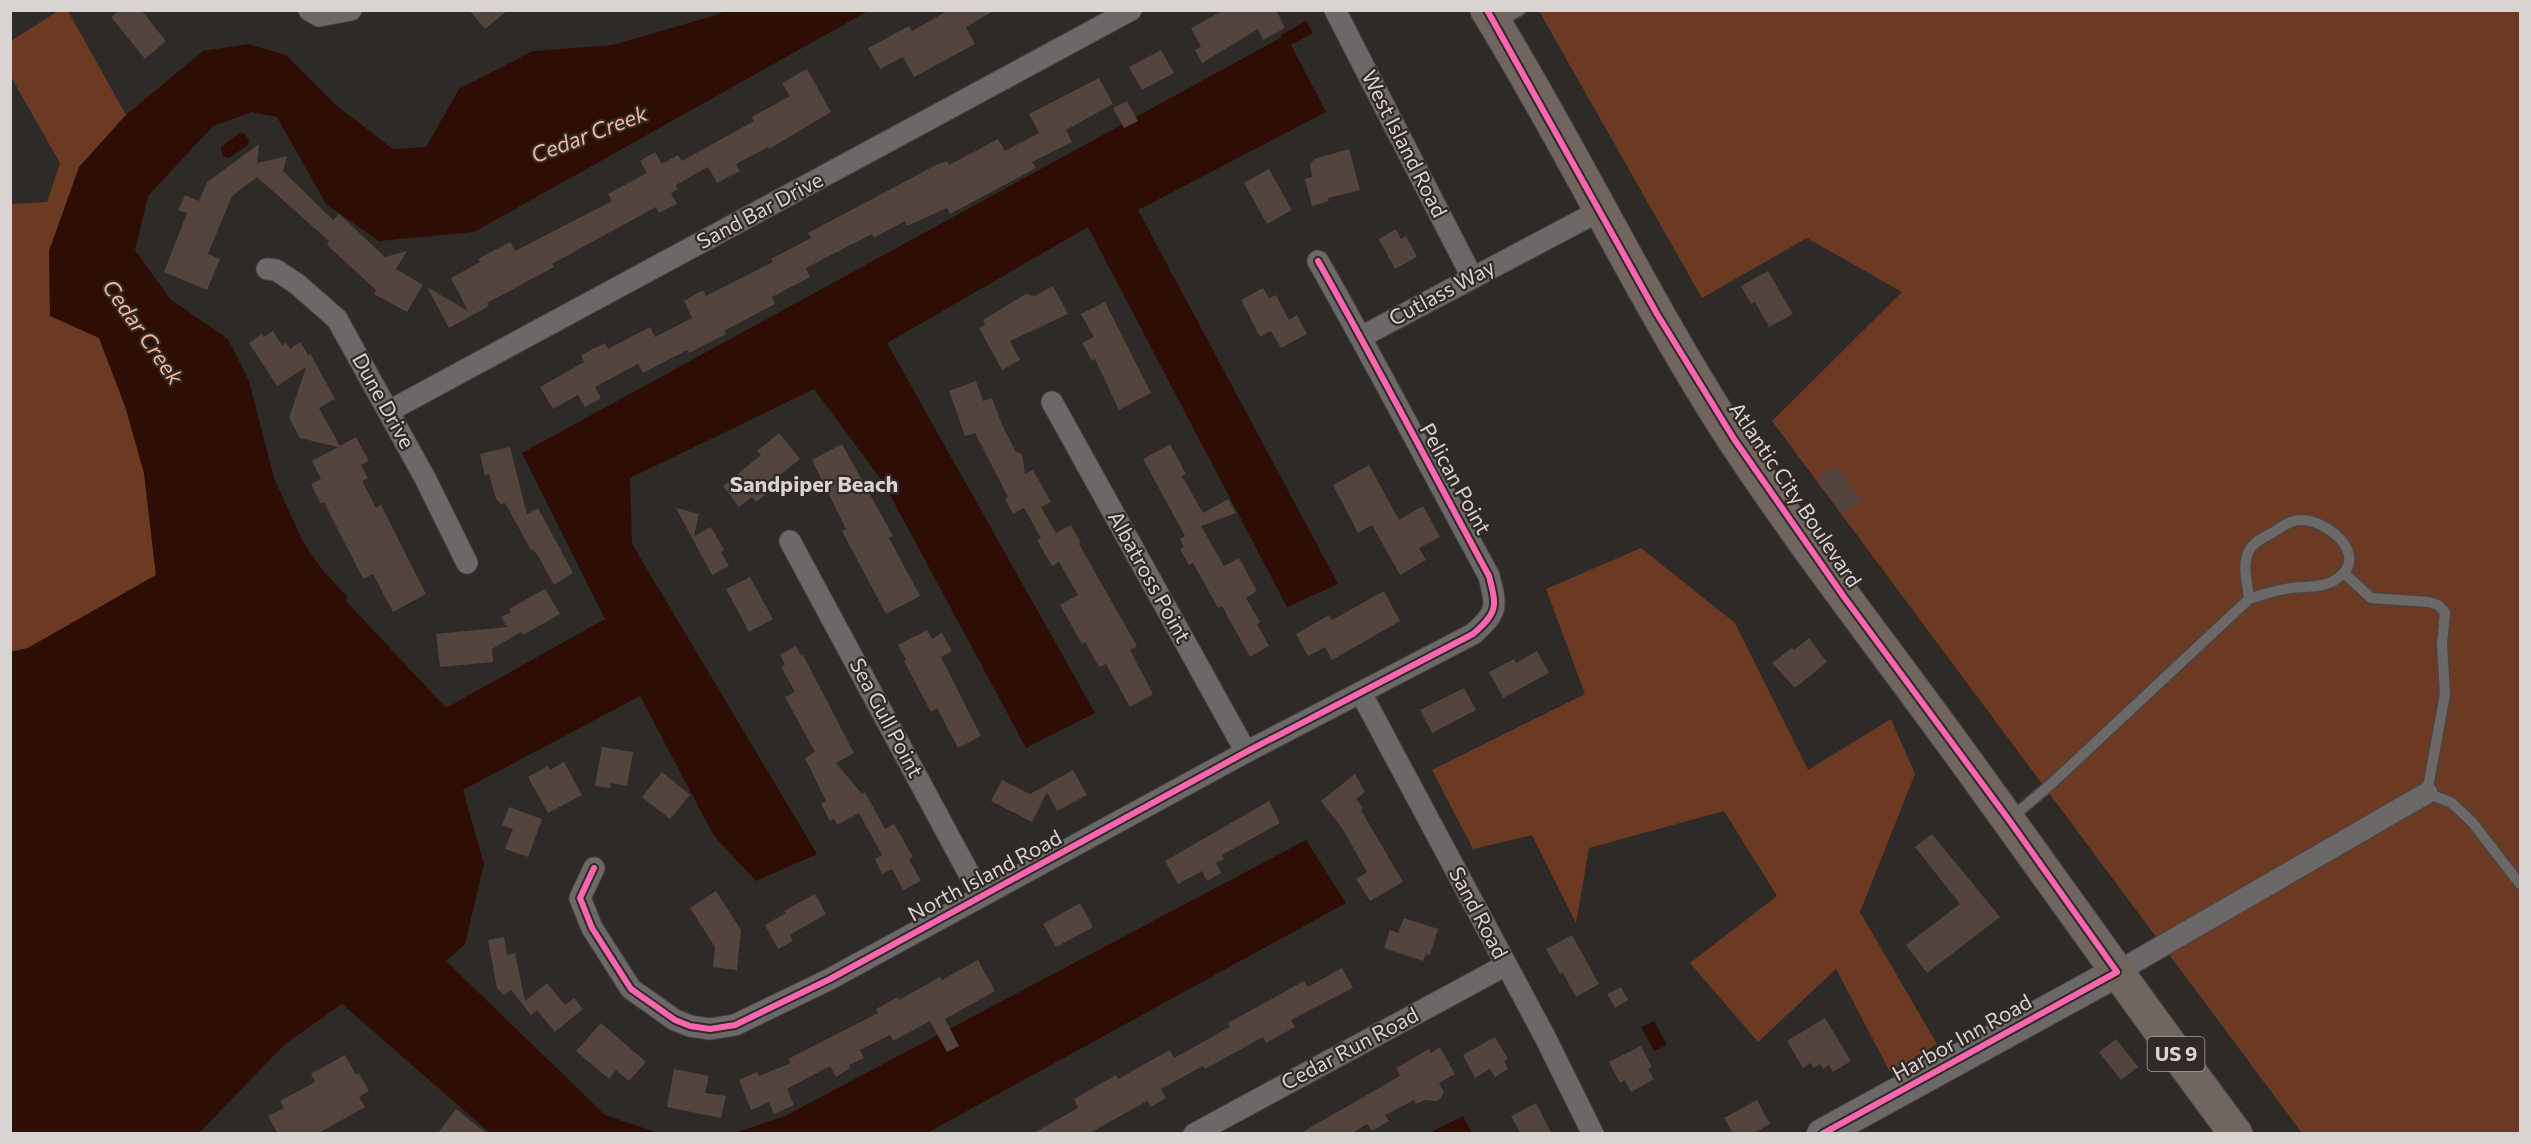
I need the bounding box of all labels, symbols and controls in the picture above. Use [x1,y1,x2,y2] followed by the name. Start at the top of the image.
[1357,65,1453,221] street label: West Island Road
[527,99,652,168] water label: Cedar Creek
[692,166,827,253] street label: Sand Bar Drive
[1384,253,1499,330] street label: Cutlass Way
[97,274,190,391] water label: Cedar Creek
[348,348,421,452] street label: Dune Drive
[1725,397,1868,592] street label: Atlantic City Boulevard
[1415,418,1497,538] street label: Pelican Point
[730,470,898,497] district label: Sandpiper Beach
[1104,506,1197,646] street label: Albatross Point
[845,653,929,781] street label: Sea Gull Point
[903,824,1065,926] street label: North Island Road
[1445,862,1514,963] street label: Sand Road
[1887,988,2035,1085] street label: Harbor Inn Road
[1276,1001,1422,1094] street label: Cedar Run Road
[2148,1037,2204,1071] road number: US 9

